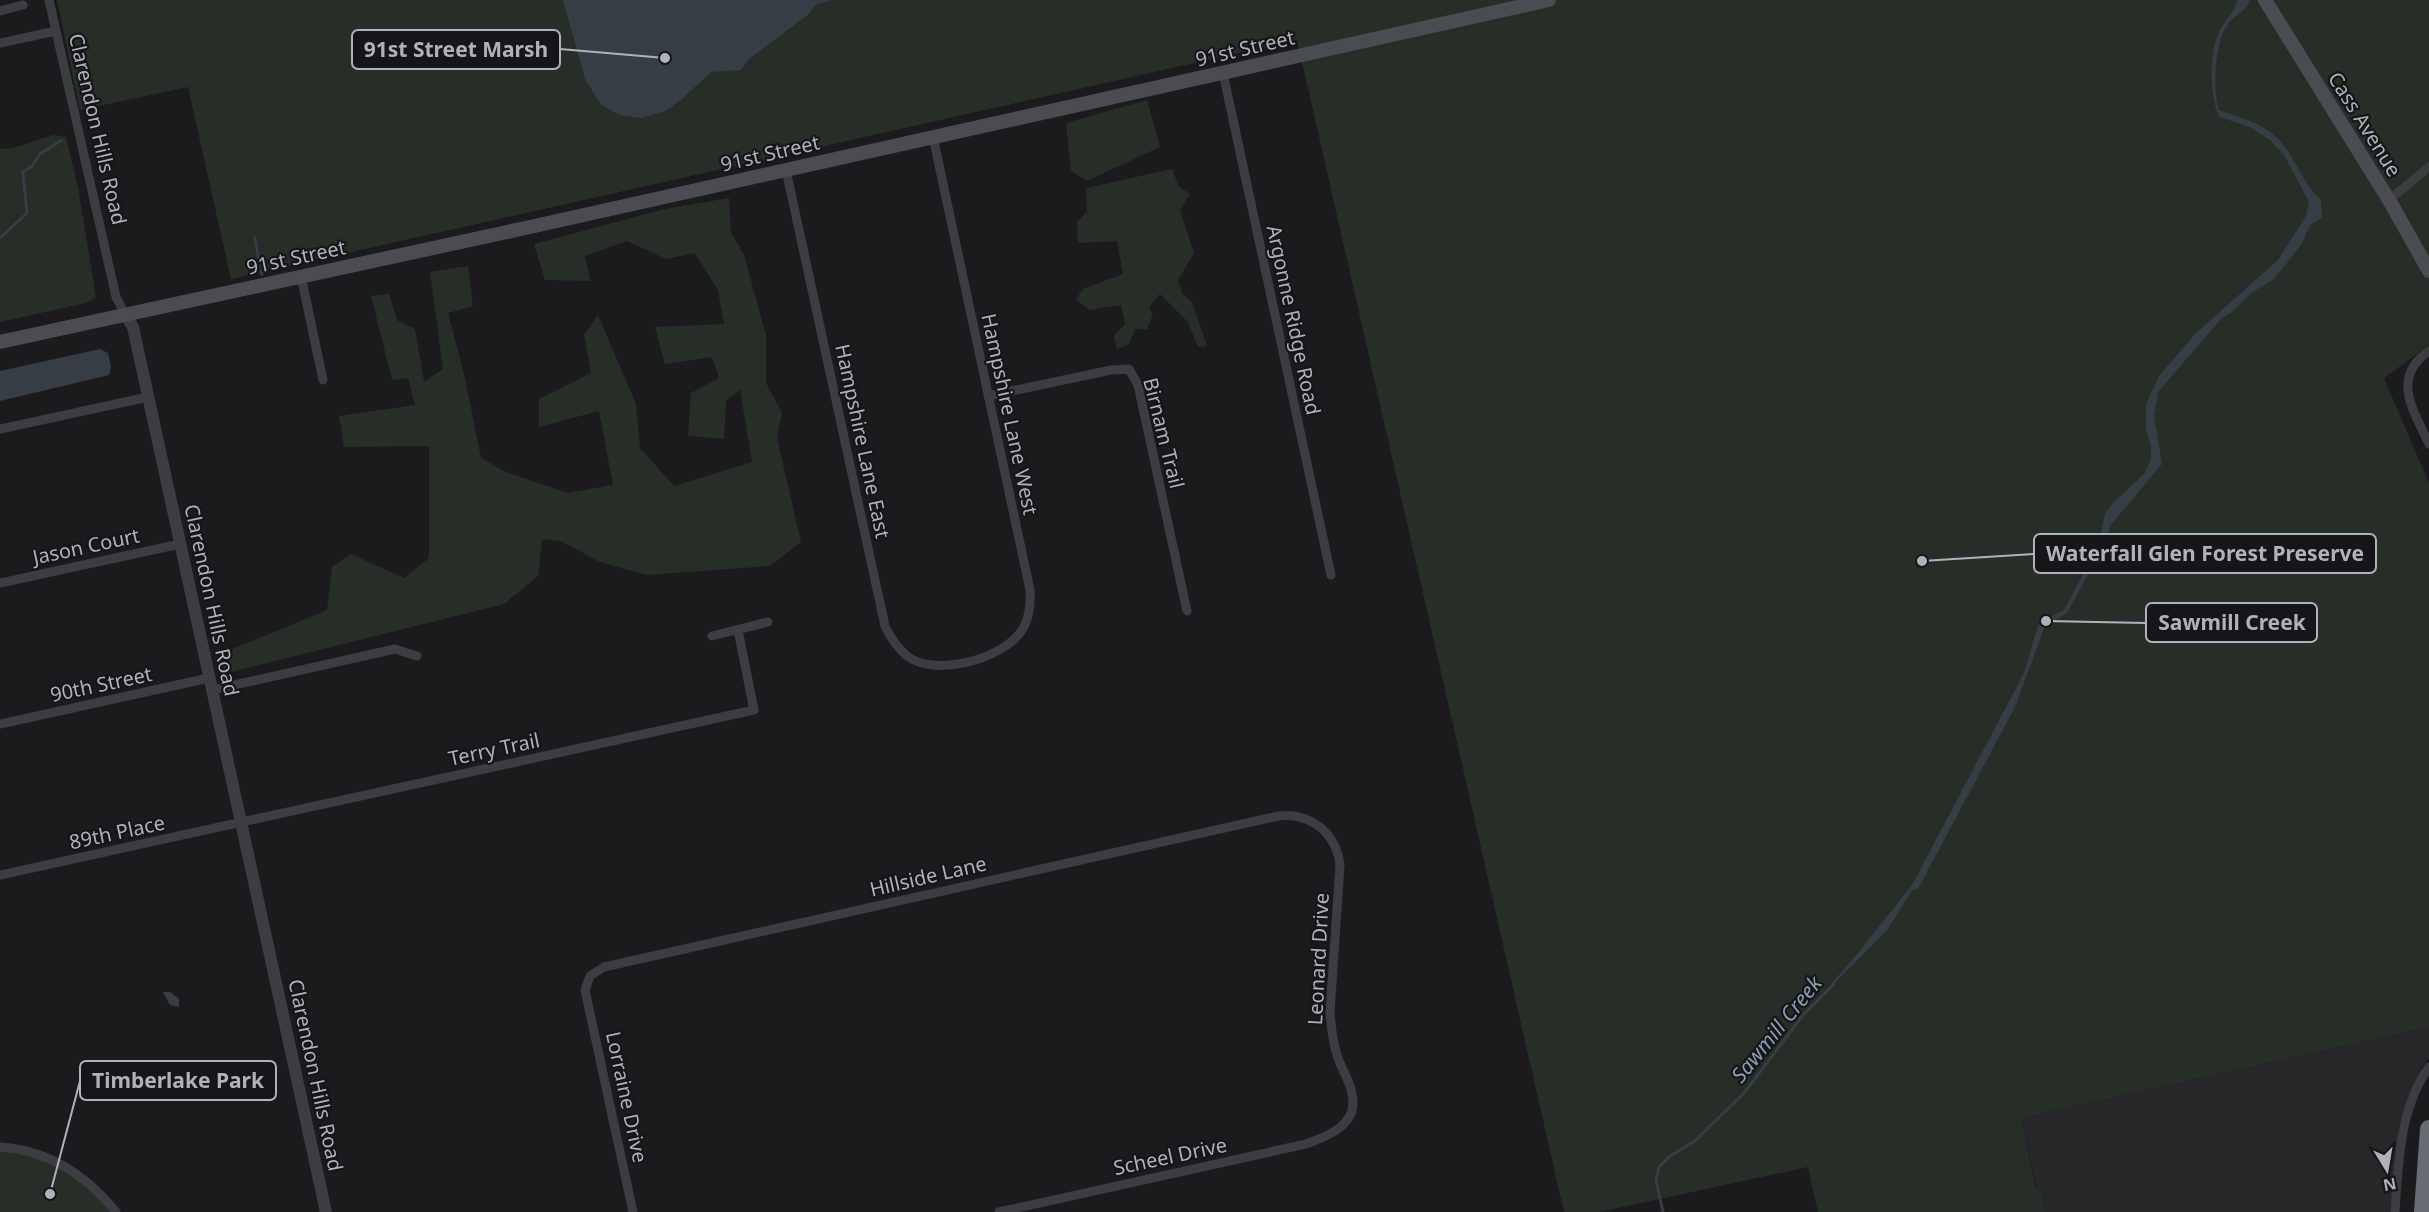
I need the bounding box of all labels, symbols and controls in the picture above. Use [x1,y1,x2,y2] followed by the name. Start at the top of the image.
[1193,24,1297,72] street label: 91st Street
[352,30,560,69] callout: 91st Street Marsh
[63,31,133,227] street label: Clarendon Hills Road
[364,35,548,63] text: 91st Street Marsh
[2322,67,2408,181] street label: Cass Avenue
[718,129,822,177] street label: 91st Street
[1261,223,1327,417] street label: Argonne Ridge Road
[244,233,348,281] street label: 91st Street
[975,311,1045,517] street label: Hampshire Lane West
[829,341,897,541] street label: Hampshire Lane East
[1137,375,1191,491] street label: Birnam Trail
[178,502,246,698] street label: Clarendon Hills Road
[28,522,142,571] street label: Jason Court
[2034,534,2376,573] callout: Waterfall Glen Forest Preserve
[2046,539,2364,567] text: Waterfall Glen Forest Preserve
[2146,603,2317,642] callout: Sawmill Creek
[2158,608,2307,636] text: Sawmill Creek
[48,660,154,708] street label: 90th Street
[446,726,542,772] street label: Terry Trail
[67,809,167,855] street label: 89th Place
[867,849,989,903] street label: Hillside Lane
[1301,892,1335,1026] street label: Leonard Drive
[1724,969,1829,1088] water label: Sawmill Creek
[282,977,350,1173] street label: Clarendon Hills Road
[600,1029,654,1165] street label: Lorraine Drive
[80,1061,276,1100] callout: Timberlake Park
[92,1066,265,1094] text: Timberlake Park
[1111,1131,1229,1181] street label: Scheel Drive
[2357,1140,2417,1200] north arrow
[2381,1173,2398,1197] text: N

